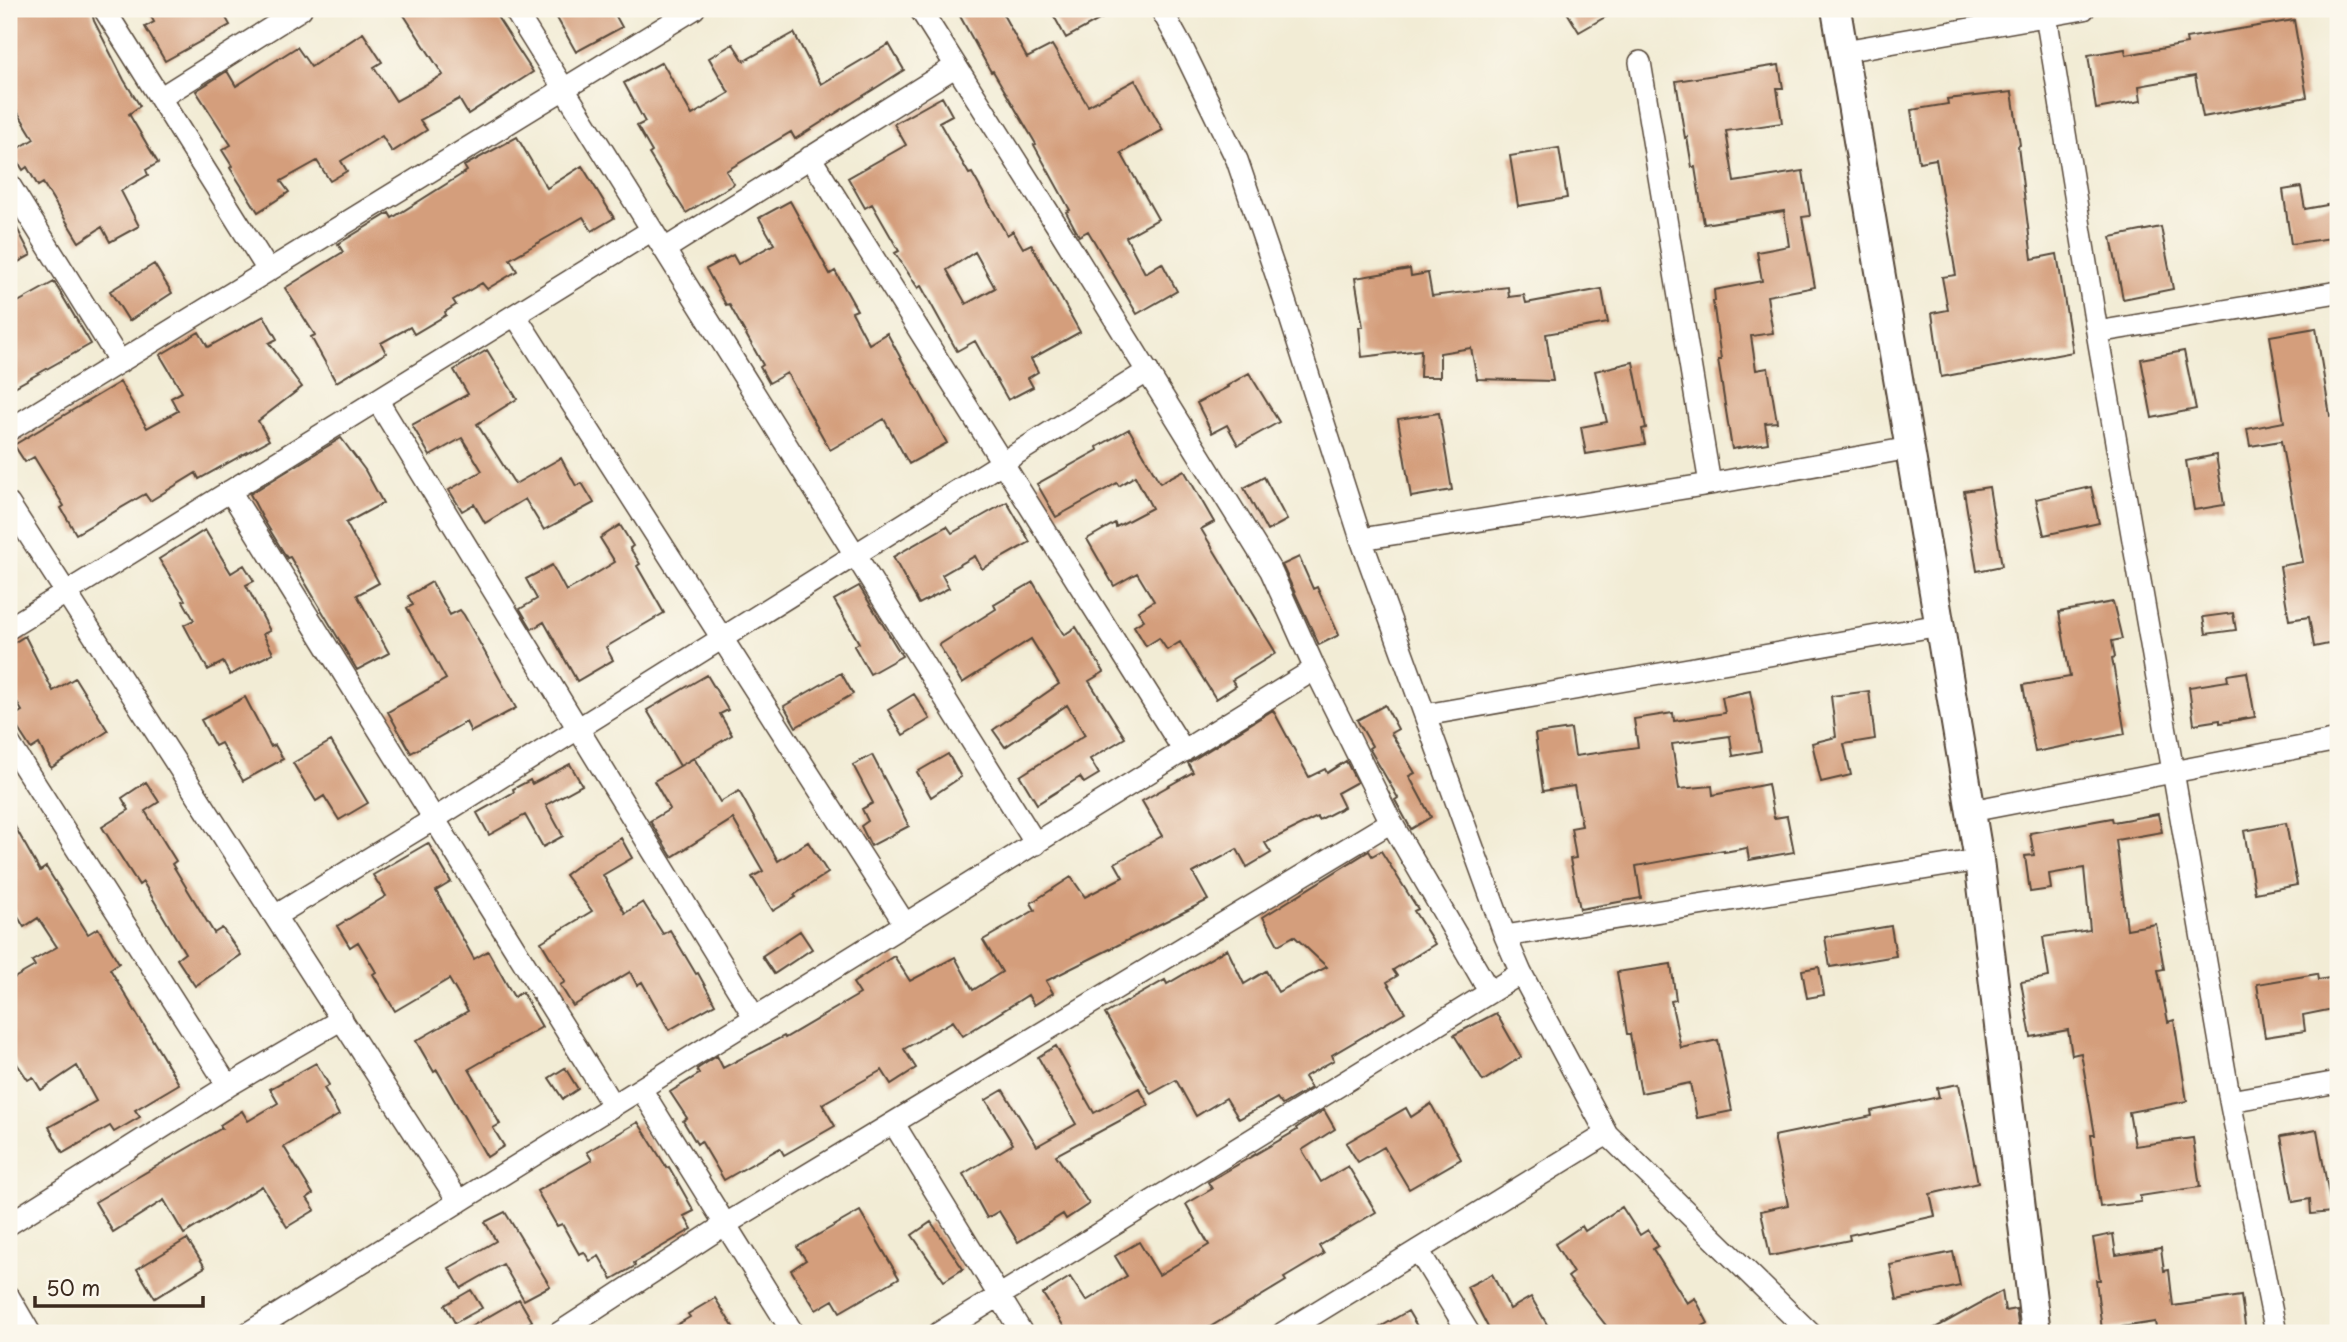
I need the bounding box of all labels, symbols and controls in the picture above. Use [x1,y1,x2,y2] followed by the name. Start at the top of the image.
[35,1265,203,1309] scale bar
[46,1271,100,1303] text: 50 m

